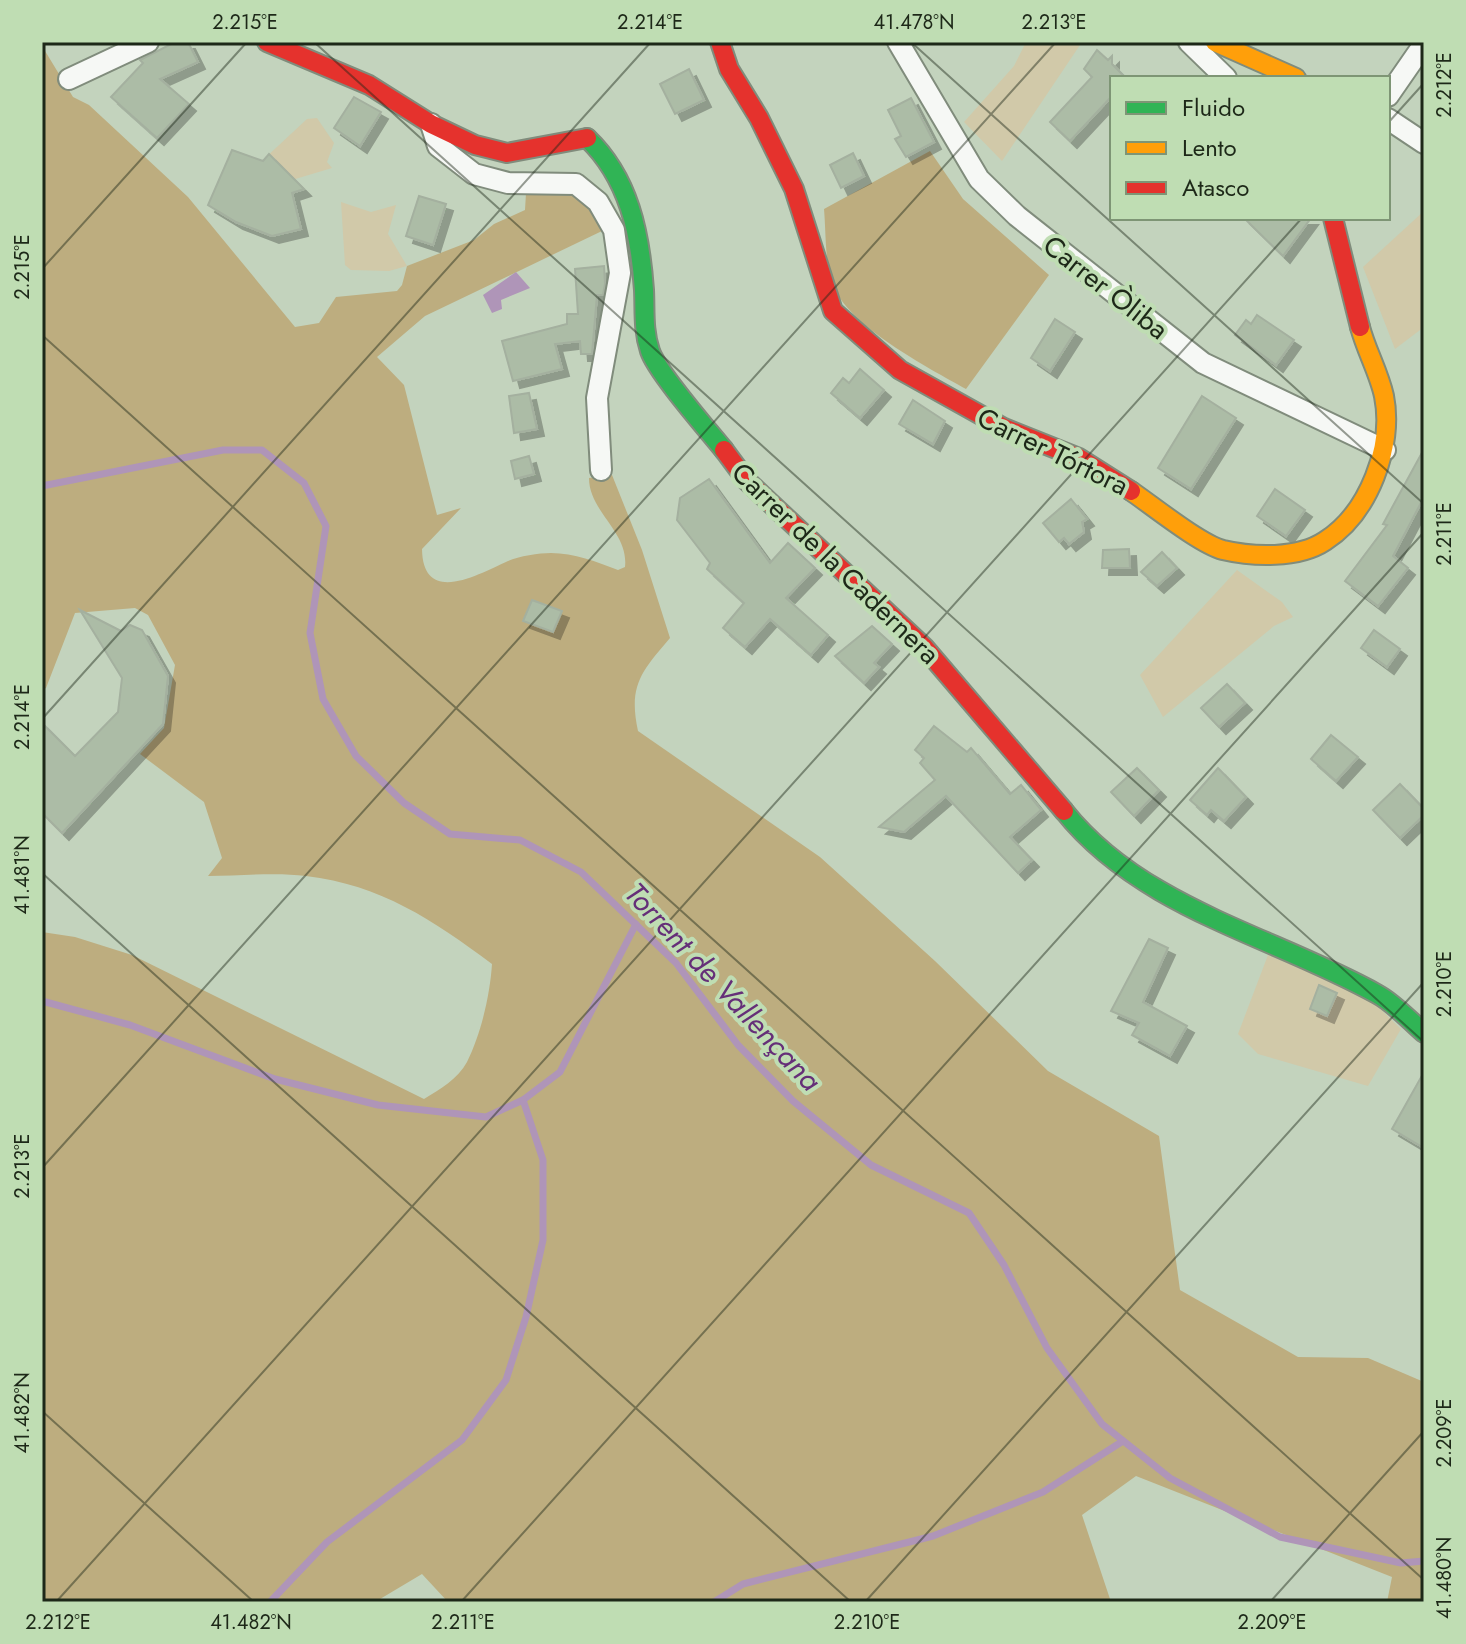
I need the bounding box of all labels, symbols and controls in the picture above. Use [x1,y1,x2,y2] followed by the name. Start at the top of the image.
[212,8,278,37] text: 2.215°E
[617,8,683,37] text: 2.214°E
[874,8,954,37] text: 41.478°N
[1021,8,1087,37] text: 2.213°E
[1430,52,1459,118] text: 2.212°E
[1110,76,1390,220] legend
[1182,90,1245,125] text: Fluido
[1182,130,1237,165] text: Lento
[1182,170,1249,205] text: Atasco
[1034,225,1177,349] street label: Carrer Òliba
[8,234,37,300] text: 2.215°E
[970,397,1135,506] street label: Carrer Tórtora
[722,453,949,674] street label: Carrer de la Cadernera
[1430,502,1459,566] text: 2.211°E
[8,684,37,750] text: 2.214°E
[8,835,37,915] text: 41.481°N
[615,873,832,1101] water label: Torrent de Vallençana
[1430,951,1459,1017] text: 2.210°E
[8,1133,37,1199] text: 2.213°E
[8,1372,37,1454] text: 41.482°N
[1430,1399,1459,1467] text: 2.209°E
[1430,1537,1459,1619] text: 41.480°N
[25,1608,91,1637] text: 2.212°E
[210,1608,292,1637] text: 41.482°N
[431,1608,495,1637] text: 2.211°E
[834,1608,900,1637] text: 2.210°E
[1238,1608,1306,1637] text: 2.209°E

